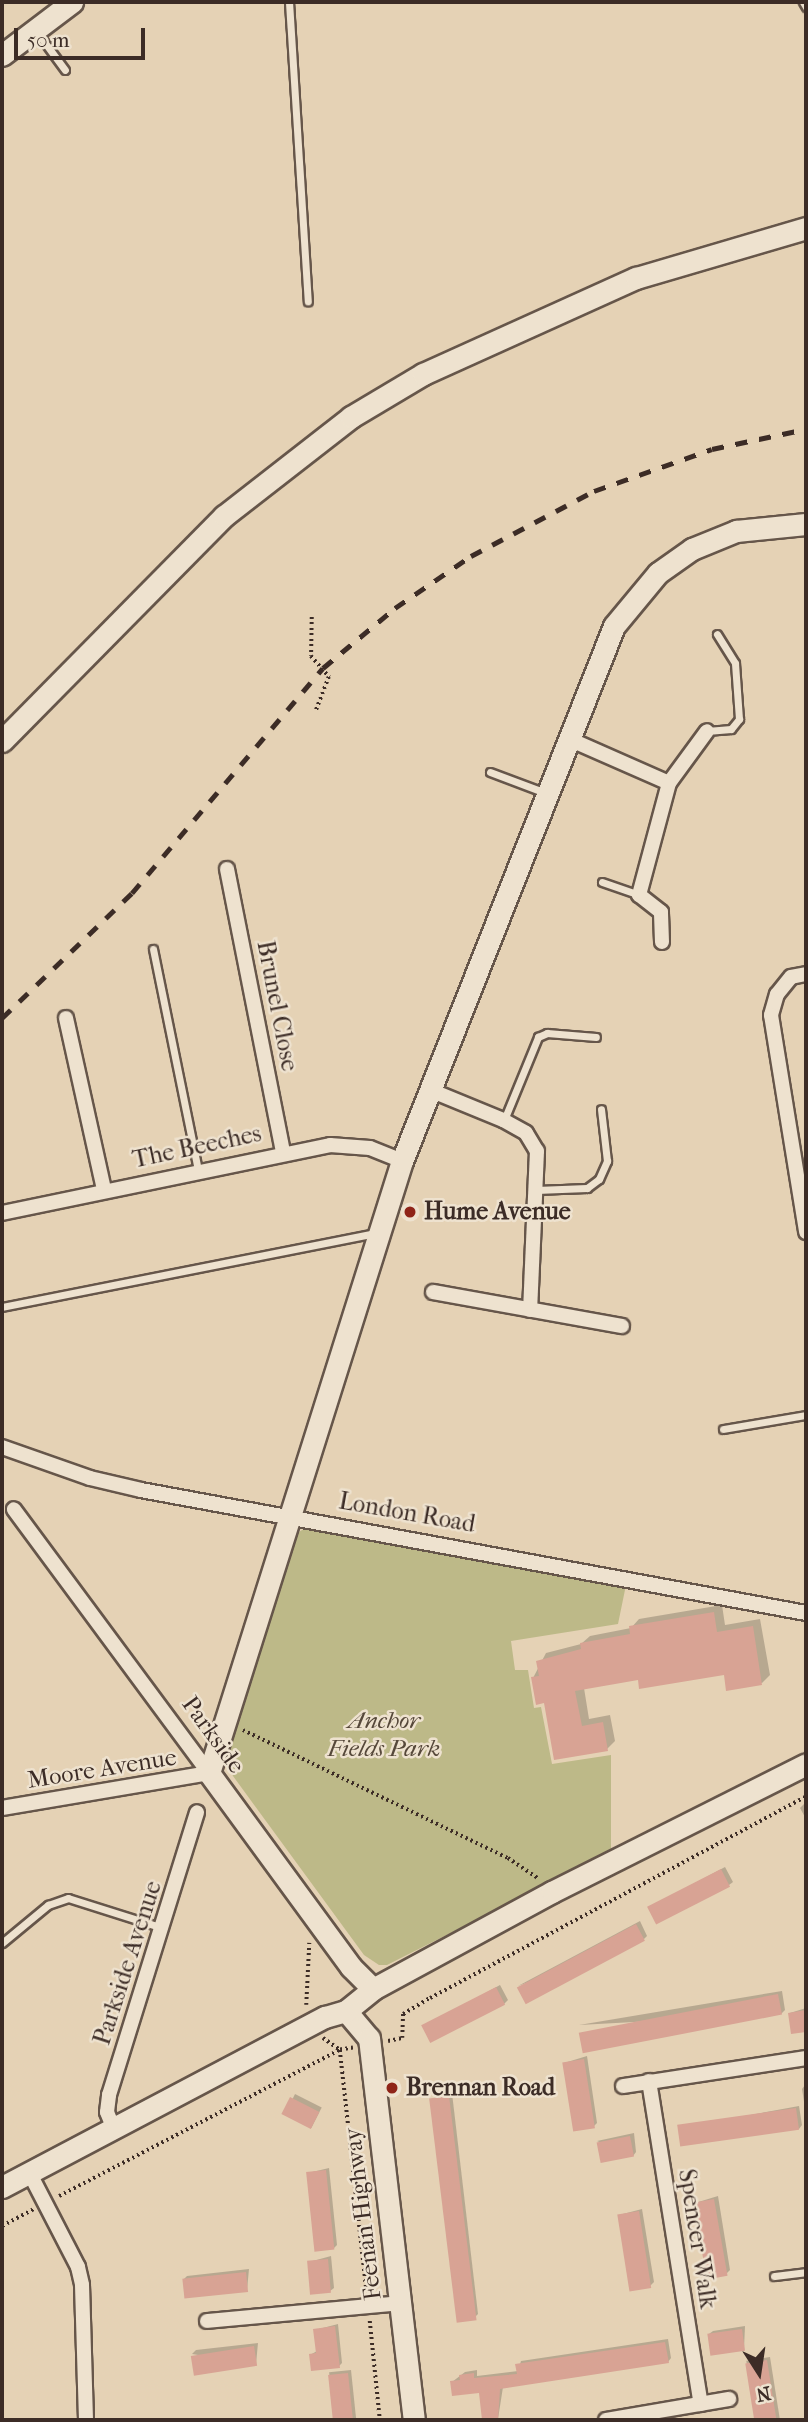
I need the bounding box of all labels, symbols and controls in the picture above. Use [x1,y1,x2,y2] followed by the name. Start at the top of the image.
[18,14,149,58] scale bar
[27,28,70,52] text: 50 m
[250,938,304,1074] street label: Brunel Close
[130,1119,264,1175] street label: The Beeches
[424,1198,571,1226] place label: Hume Avenue
[402,1204,418,1220] marker: Hume Avenue
[337,1487,477,1539] street label: London Road
[175,1691,251,1779] street label: Parkside
[328,1707,440,1763] park label: Anchor Fields Park
[25,1743,179,1795] street label: Moore Avenue
[88,1877,168,2049] street label: Parkside Avenue
[406,2074,555,2102] place label: Brennan Road
[384,2080,400,2096] marker: Brennan Road
[338,2126,388,2302] street label: Feenan Highway
[672,2167,722,2311] street label: Spencer Walk
[724,2338,794,2408] north arrow
[754,2381,773,2406] text: N

